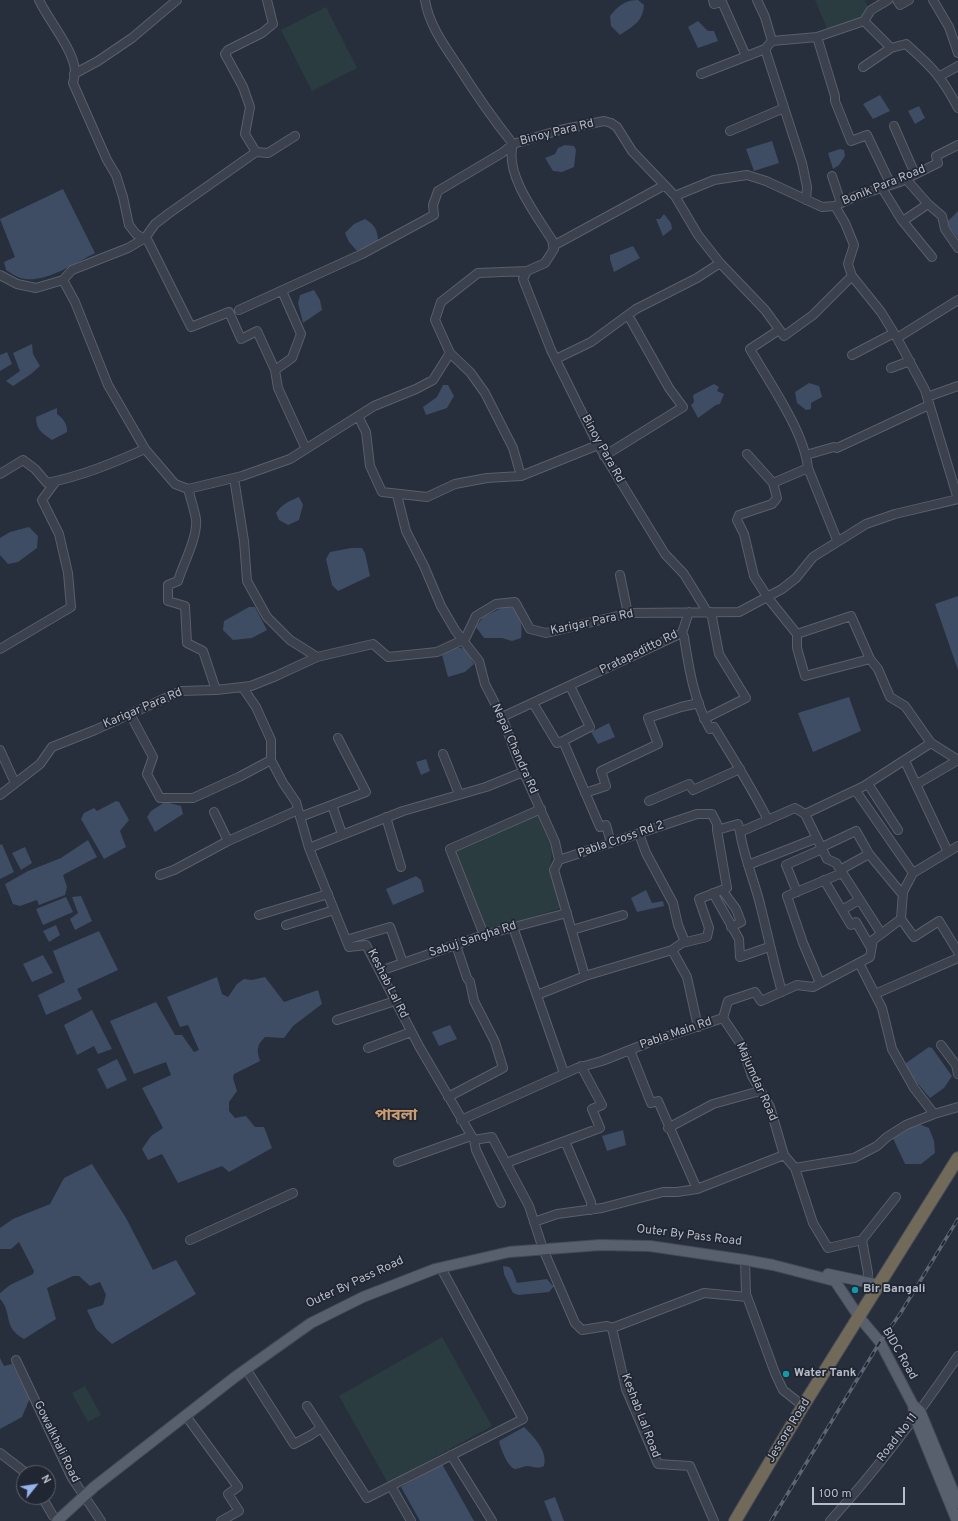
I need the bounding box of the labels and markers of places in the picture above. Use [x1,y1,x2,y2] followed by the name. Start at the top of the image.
[863,1283,925,1297] place label: Bir Bangali
[850,1285,860,1295] marker: Bir Bangali
[794,1367,857,1381] place label: Water Tank
[781,1369,791,1379] marker: Water Tank

